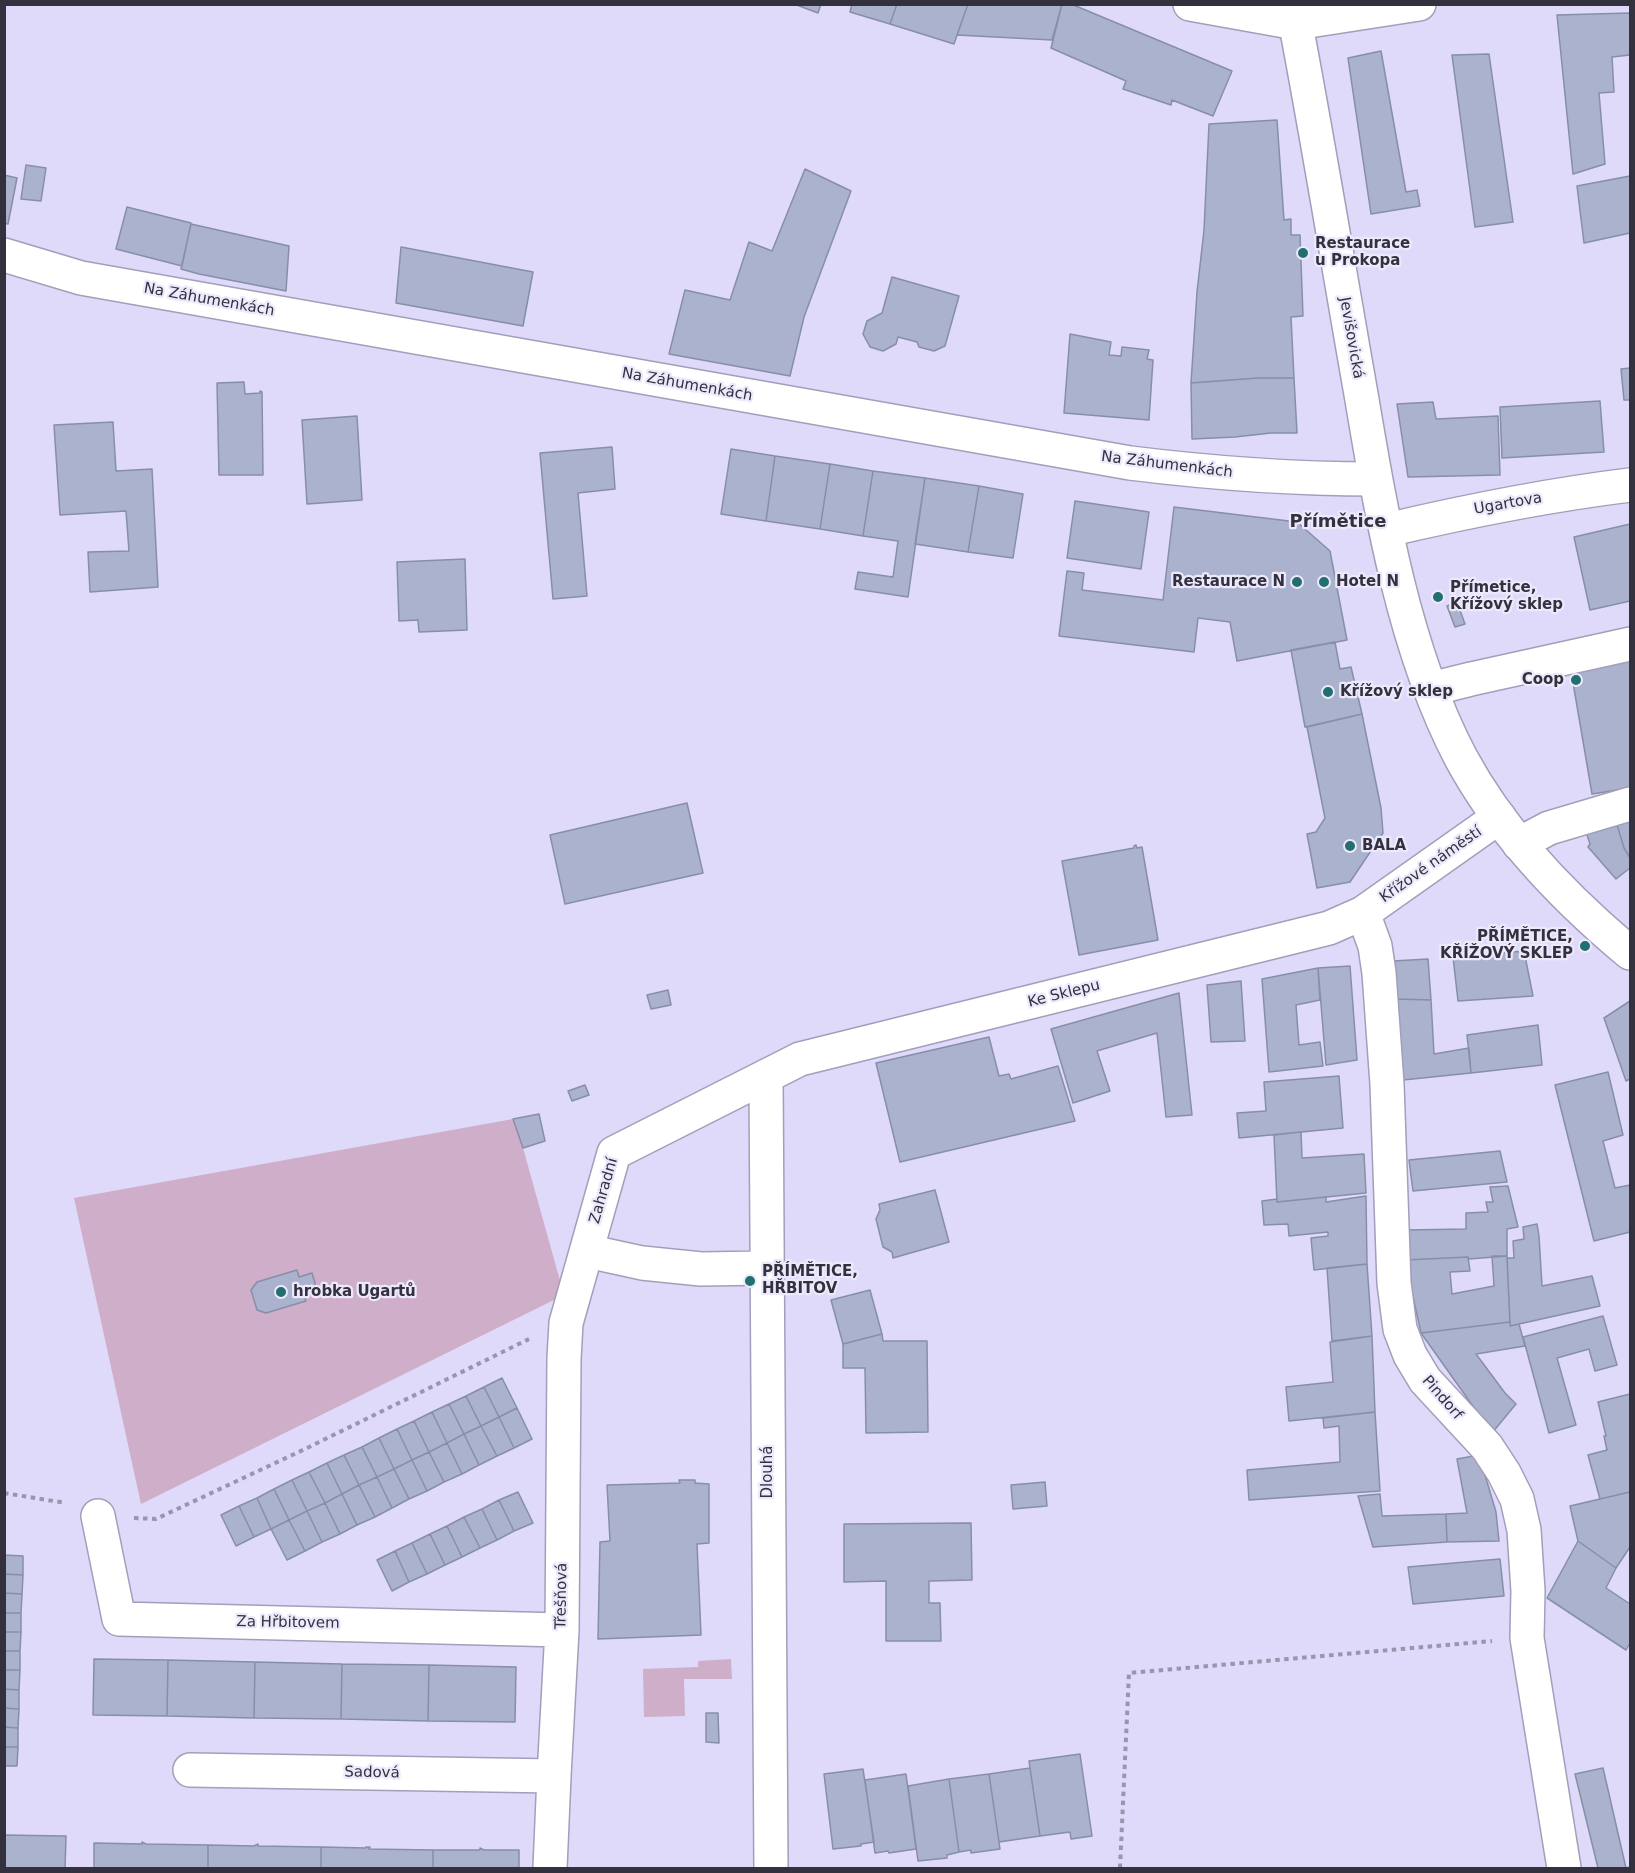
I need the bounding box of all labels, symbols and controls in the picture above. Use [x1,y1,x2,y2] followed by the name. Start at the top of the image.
[1315,235,1410,270] place label: Restaurace u Prokopa
[1296,246,1310,260] marker: Restaurace u Prokopa
[142,280,276,320] street label: Na Záhumenkách
[1335,296,1367,380] street label: Jevišovická
[620,365,754,405] street label: Na Záhumenkách
[1100,448,1234,482] street label: Na Záhumenkách
[1472,489,1544,519] street label: Ugartova
[1290,511,1386,533] district label: Přímětice
[1172,573,1285,591] place label: Restaurace N
[1336,573,1399,591] place label: Hotel N
[1290,575,1304,589] marker: Restaurace N
[1317,575,1331,589] marker: Hotel N
[1450,579,1563,614] place label: Přímetice, Křížový sklep
[1431,590,1445,604] marker: Přímetice, Křížový sklep
[1522,671,1564,689] place label: Coop
[1569,673,1583,687] marker: Coop
[1340,683,1453,701] place label: Křížový sklep
[1321,685,1335,699] marker: Křížový sklep
[1376,823,1486,907] street label: Křížové náměstí
[1362,837,1406,855] place label: BALA
[1343,839,1357,853] marker: BALA
[1440,928,1573,963] place label: PŘÍMĚTICE, KŘÍŽOVÝ SKLEP
[1578,939,1592,953] marker: PŘÍMĚTICE, KŘÍŽOVÝ SKLEP
[1026,976,1102,1012] street label: Ke Sklepu
[586,1156,622,1226] street label: Zahradní
[762,1263,858,1298] place label: PŘÍMĚTICE, HŘBITOV
[743,1274,757,1288] marker: PŘÍMĚTICE, HŘBITOV
[293,1283,416,1301] place label: hrobka Ugartů
[274,1285,288,1299] marker: hrobka Ugartů
[1418,1372,1466,1424] street label: Pindorf
[759,1445,777,1499] street label: Dlouhá
[552,1563,572,1629] street label: Třešňová
[236,1613,340,1633] street label: Za Hřbitovem
[344,1764,400,1782] street label: Sadová

